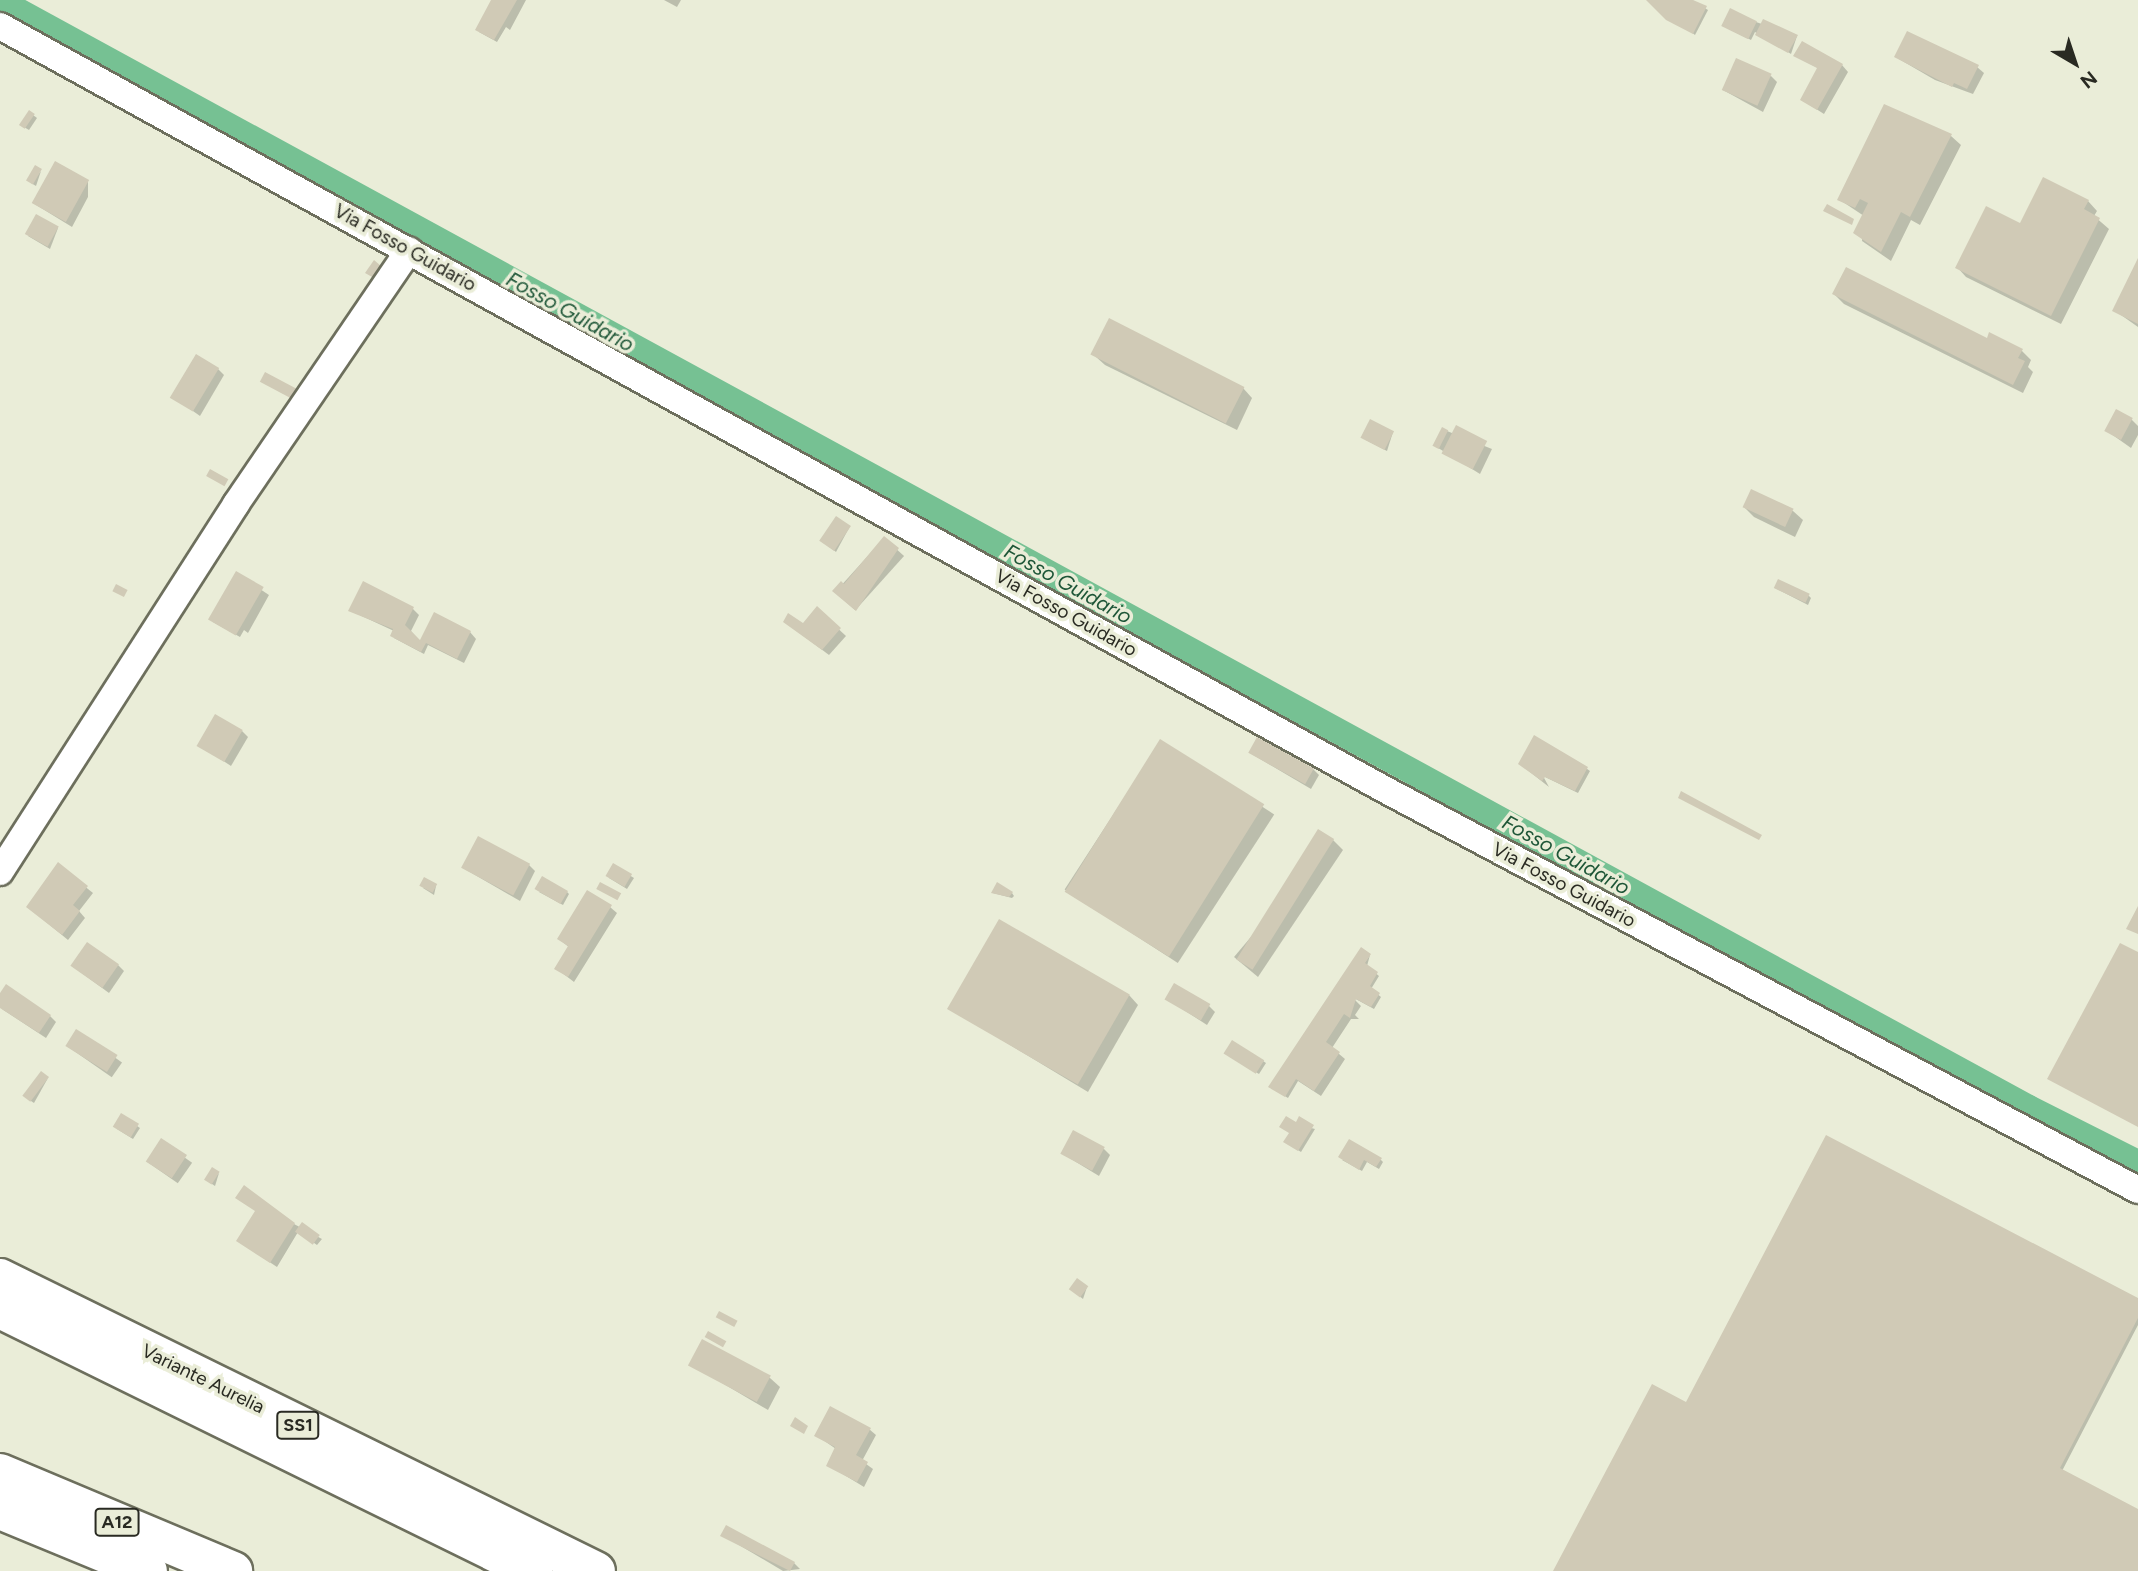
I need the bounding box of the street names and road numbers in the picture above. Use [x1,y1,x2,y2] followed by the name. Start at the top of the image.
[330,200,480,296] street label: Via Fosso Guidario
[991,565,1141,661] street label: Via Fosso Guidario
[1489,838,1639,932] street label: Via Fosso Guidario
[138,1339,268,1419] street label: Variante Aurelia
[275,1410,321,1440] road number: SS1
[94,1507,140,1536] road number: A12

